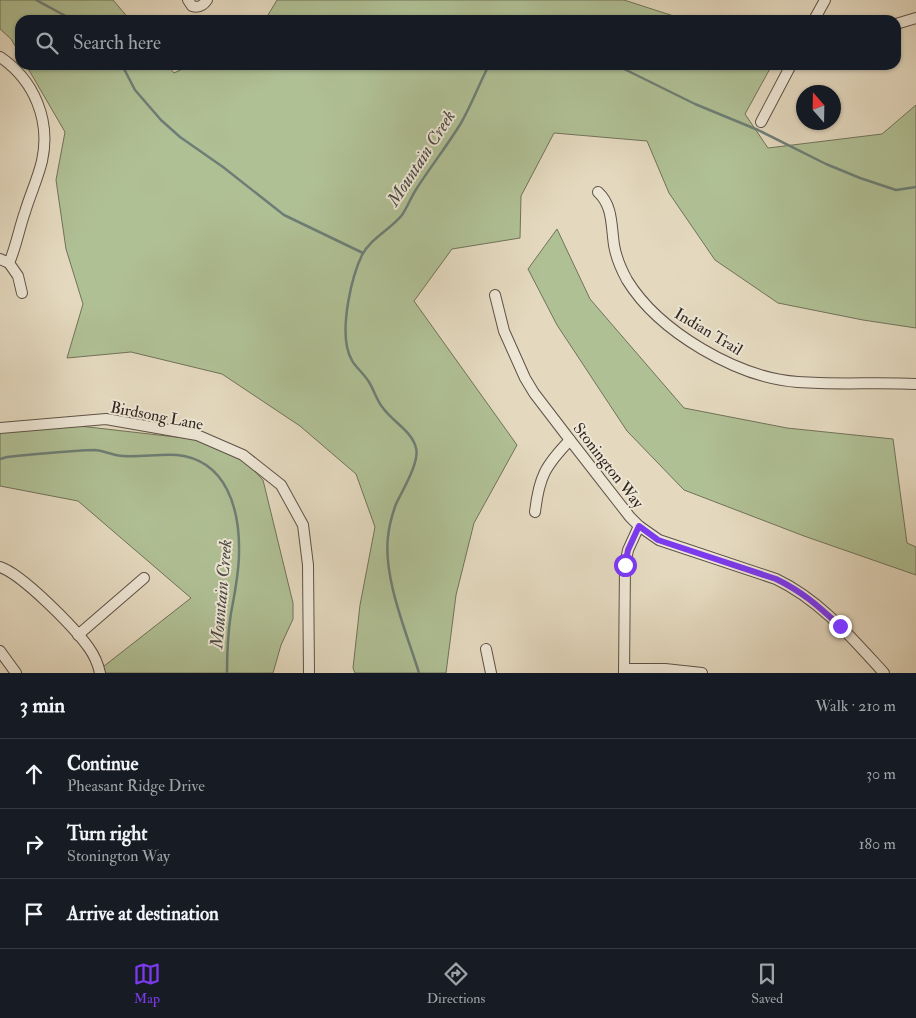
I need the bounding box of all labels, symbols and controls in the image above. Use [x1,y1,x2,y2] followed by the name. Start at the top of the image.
[15,15,901,70] search box
[33,29,61,57] icon: search
[73,31,161,55] text: Search here
[796,85,841,130] north arrow
[381,106,461,211] water label: Mountain Creek
[671,304,746,360] street label: Indian Trail
[109,397,205,435] street label: Birdsong Lane
[569,419,648,513] street label: Stonington Way
[205,539,238,651] water label: Mountain Creek
[614,554,637,577] route start
[829,615,852,638] route end
[20,692,65,719] text: 3 min
[815,696,896,716] text: Walk · 210 m
[67,752,138,776] text: Continue
[20,760,48,788] icon: ahead
[866,764,896,784] text: 30 m
[67,776,205,796] text: Pheasant Ridge Drive
[67,822,147,846] text: Turn right
[20,830,48,858] icon: right
[859,834,896,854] text: 180 m
[67,846,170,866] text: Stonington Way
[20,900,48,928] icon: arrive
[67,902,219,926] text: Arrive at destination
[133,960,161,1007] tab: Map
[427,960,485,1007] tab: Directions
[751,960,783,1007] tab: Saved

